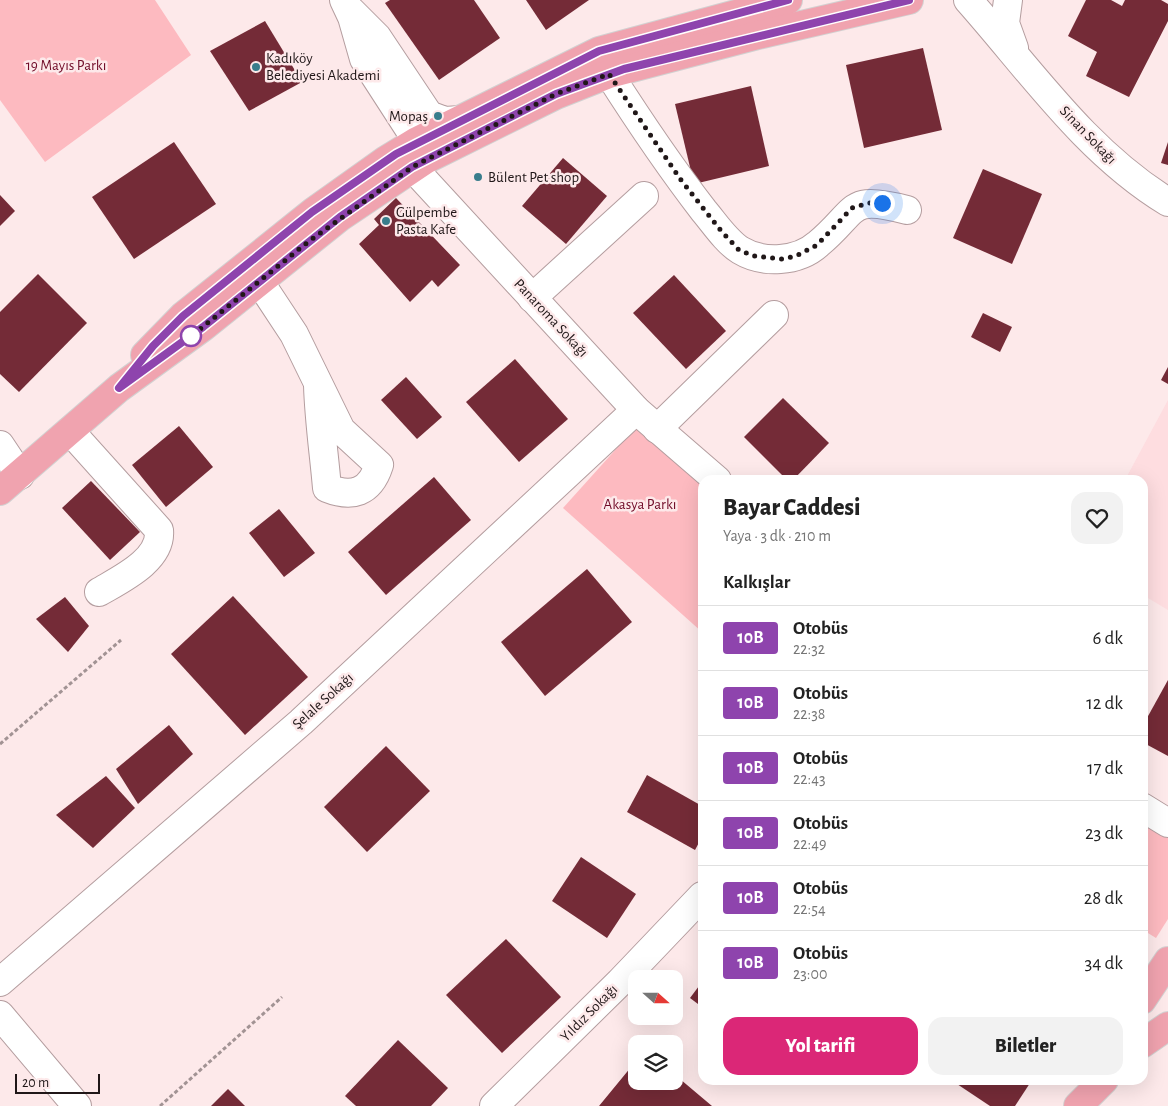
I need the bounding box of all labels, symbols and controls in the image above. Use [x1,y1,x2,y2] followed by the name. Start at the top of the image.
[266,51,380,83] place label: Kadıköy Belediyesi Akademi
[26,58,106,73] park label: 19 Mayıs Parkı
[250,61,262,73] marker: Kadıköy Belediyesi Akademi
[1057,103,1119,167] street label: Sinan Sokağı
[389,109,428,124] place label: Mopaş
[432,110,444,122] marker: Mopaş
[488,170,579,185] place label: Bülent Pet shop
[472,171,484,183] marker: Bülent Pet shop
[870,191,895,216] your location
[396,205,457,237] place label: Gülpembe Pasta Kafe
[380,215,392,227] marker: Gülpembe Pasta Kafe
[511,276,591,360] street label: Panaroma Sokağı
[180,325,202,347] unlabelled marker
[1071,492,1123,544] button: heart
[723,496,860,520] text: Bayar Caddesi
[604,497,676,512] park label: Akasya Parkı
[723,528,831,544] text: Yaya · 3 dk · 210 m
[723,573,790,592] text: Kalkışlar
[793,619,848,638] text: Otobüs
[737,629,764,647] text: 10B
[1092,629,1123,648] text: 6 dk
[793,641,825,657] text: 22:32
[290,670,356,732] street label: Şelale Sokağı
[793,684,848,703] text: Otobüs
[737,694,764,712] text: 10B
[1086,694,1123,713] text: 12 dk
[793,706,825,722] text: 22:38
[793,749,848,768] text: Otobüs
[737,759,764,777] text: 10B
[1087,759,1123,778] text: 17 dk
[793,771,826,787] text: 22:43
[793,814,848,833] text: Otobüs
[737,824,764,842] text: 10B
[1085,824,1123,843] text: 23 dk
[793,836,826,852] text: 22:49
[793,879,848,898] text: Otobüs
[737,889,764,907] text: 10B
[1084,889,1123,908] text: 28 dk
[793,901,826,917] text: 22:54
[793,944,848,963] text: Otobüs
[737,954,764,972] text: 10B
[1084,954,1123,973] text: 34 dk
[793,966,827,982] text: 23:00
[628,970,682,1025] north arrow
[628,970,683,1090] map controls
[558,982,620,1044] street label: Yıldız Sokağı
[723,1017,918,1075] button: Yol tarifi
[928,1017,1123,1075] button: Biletler
[628,1035,683,1090] button: layers
[15,1071,100,1094] scale bar
[22,1076,49,1090] text: 20 m

